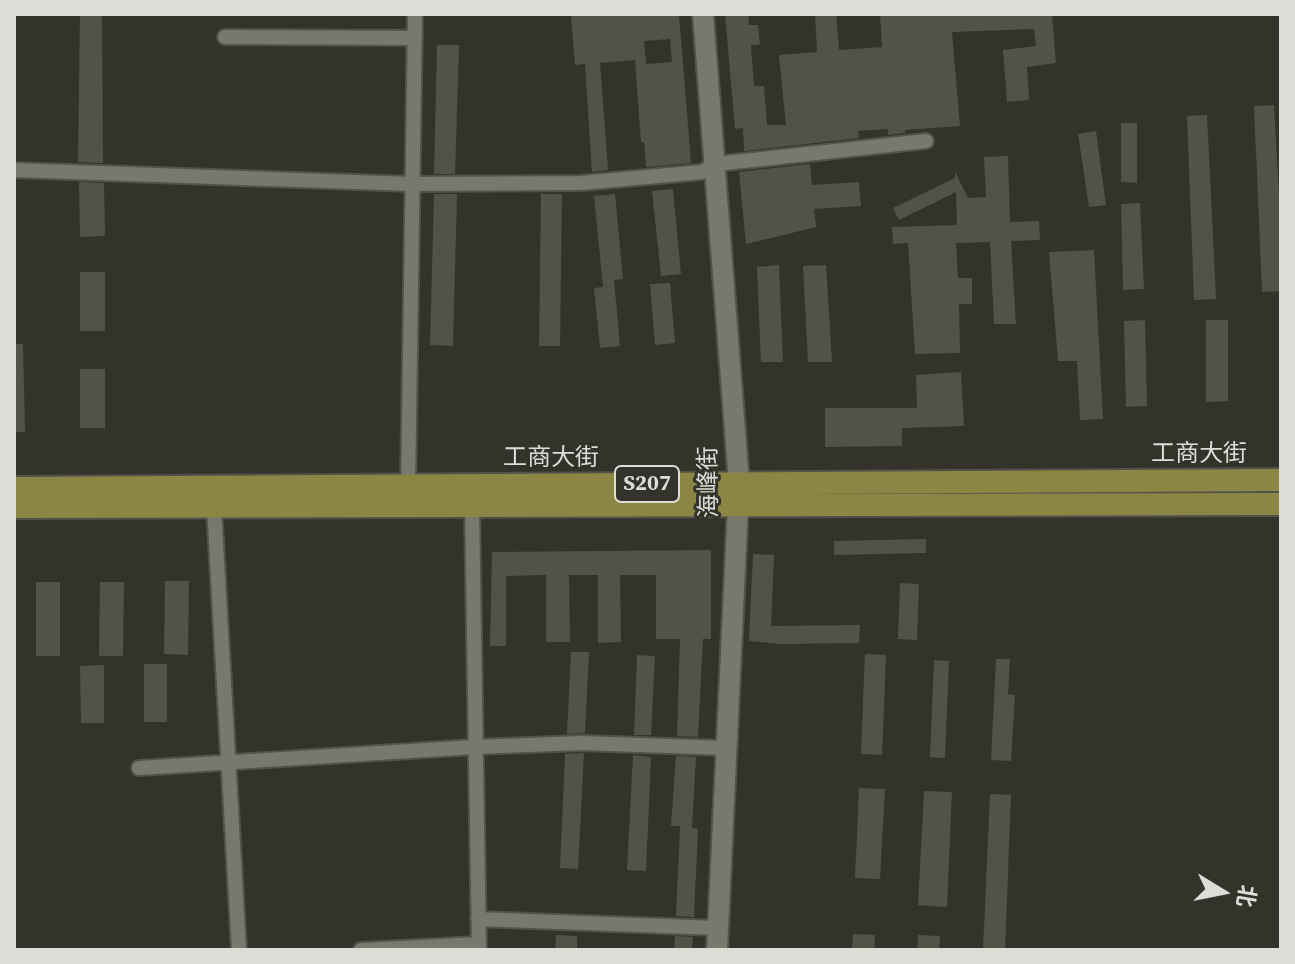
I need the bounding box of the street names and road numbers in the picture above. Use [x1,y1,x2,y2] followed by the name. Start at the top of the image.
[1151,441,1247,469] street label: 工商大街
[503,445,599,473] street label: 工商大街
[695,446,725,518] street label: 海峰街
[615,466,679,502] road number: S207

